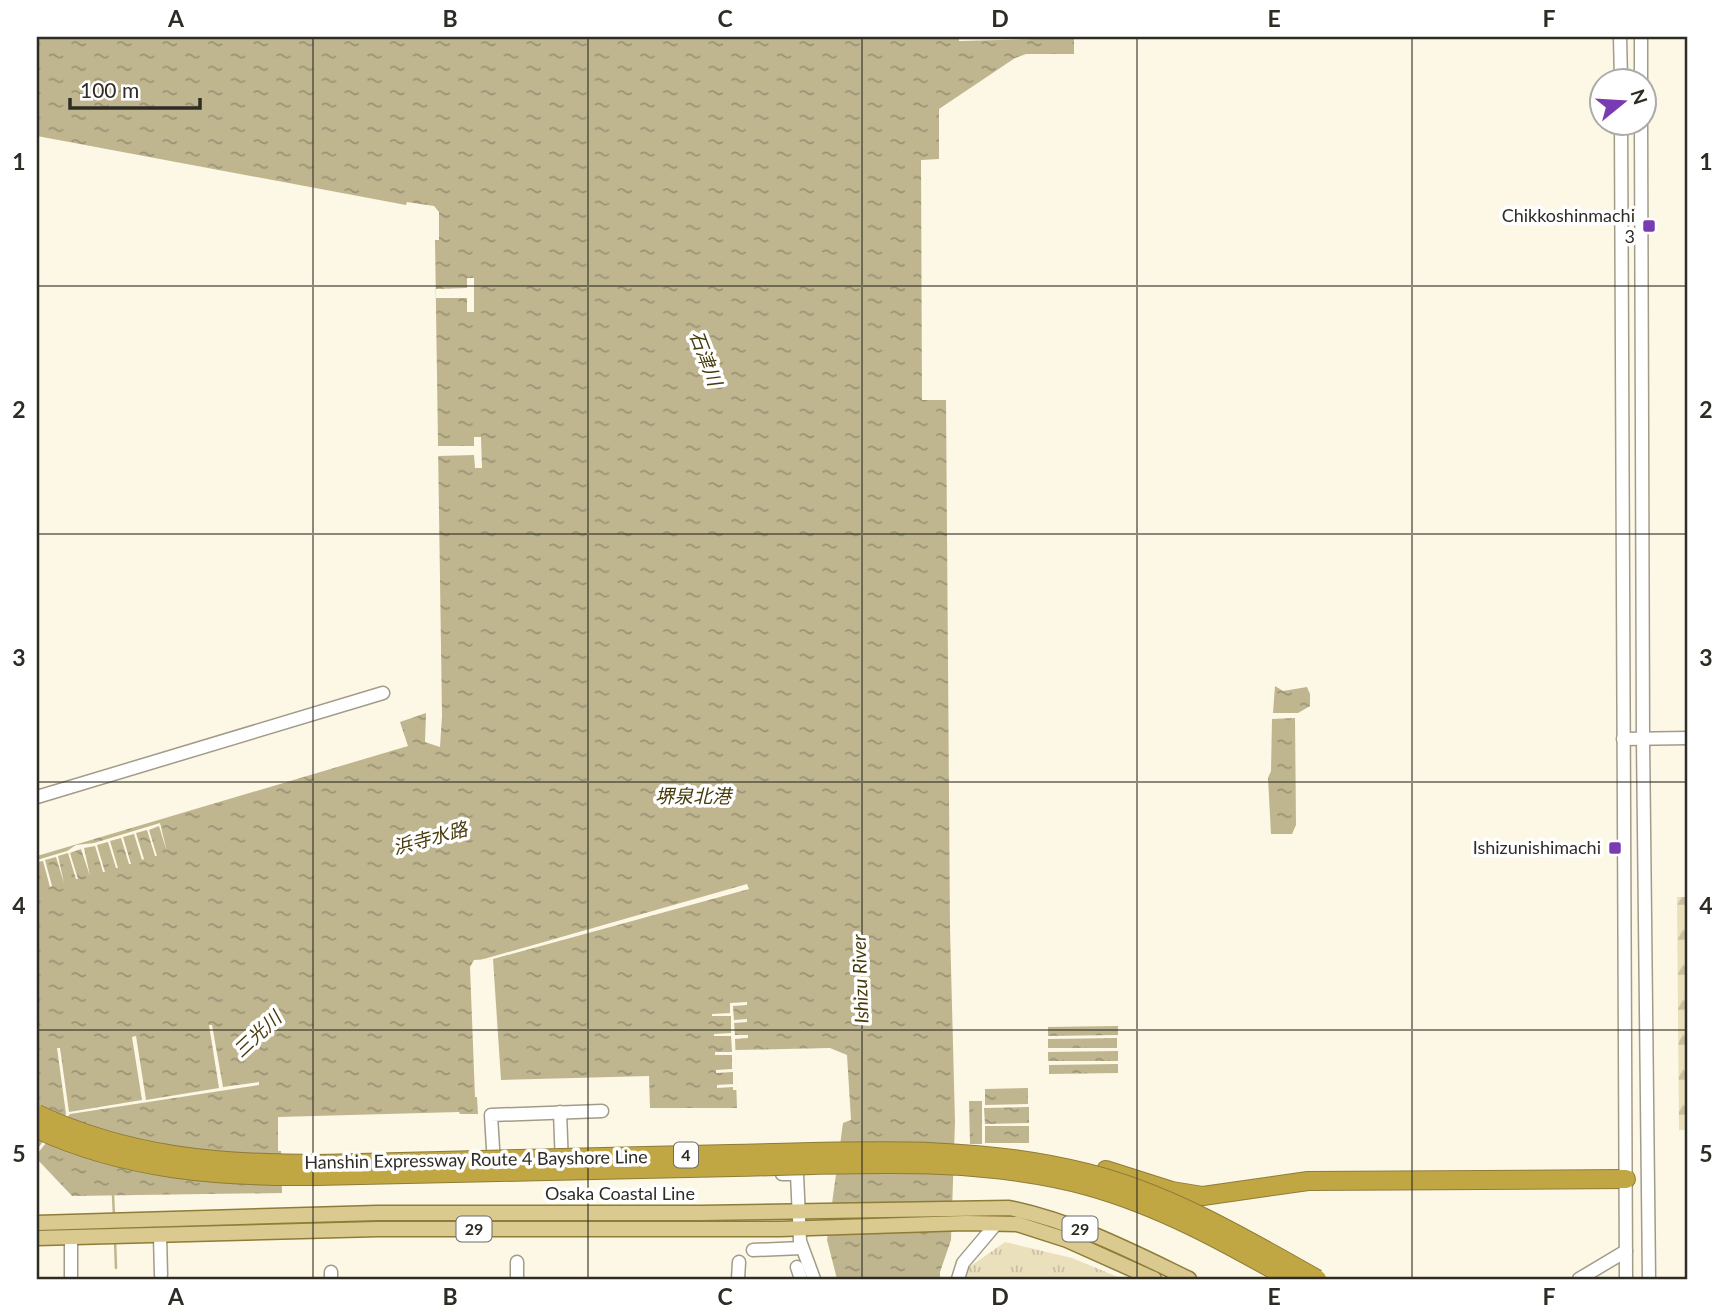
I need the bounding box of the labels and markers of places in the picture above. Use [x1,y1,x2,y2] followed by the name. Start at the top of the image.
[1502,204,1635,247] place label: Chikkoshinmachi 3
[1641,218,1657,234] marker: Chikkoshinmachi 3
[1473,836,1601,858] place label: Ishizunishimachi
[1607,840,1623,856] marker: Ishizunishimachi

